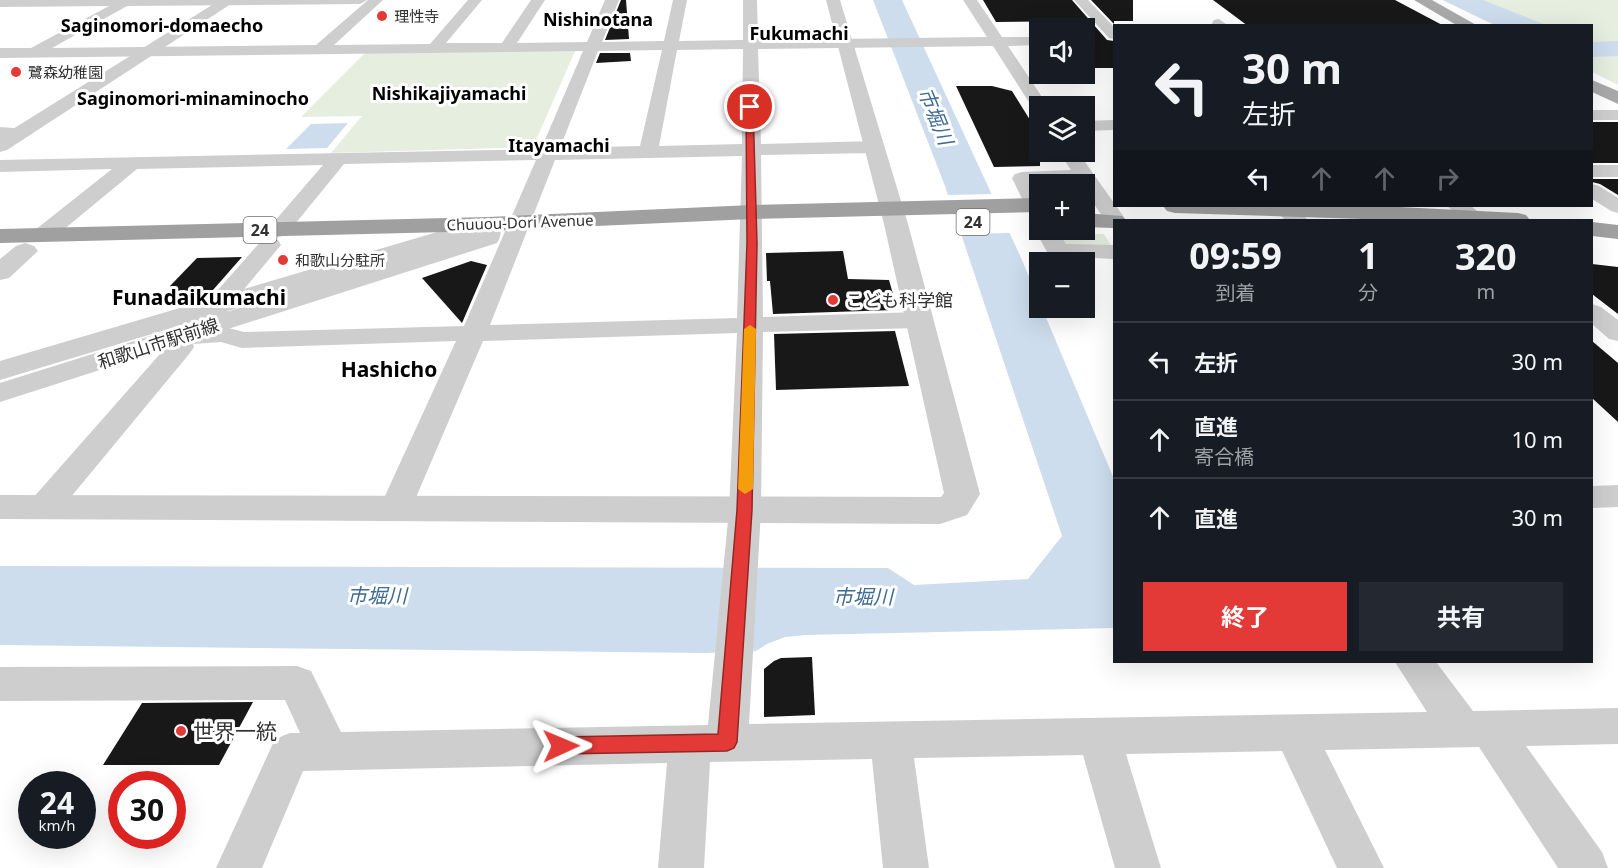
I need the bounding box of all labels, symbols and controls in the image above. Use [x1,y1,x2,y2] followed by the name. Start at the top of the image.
[394,6,439,26] place label: 理性寺
[543,7,653,31] district label: Nishinotana
[375,9,389,23] marker: 理性寺
[61,13,263,37] district label: Saginomori-domaecho
[1029,18,1095,318] map controls
[1029,18,1095,84] button: sound
[749,21,849,45] district label: Fukumachi
[1242,39,1342,96] text: 30 m
[1143,48,1221,126] icon: left
[28,62,103,82] place label: 鷺森幼稚園
[9,65,23,79] marker: 鷺森幼稚園
[372,81,526,105] district label: Nishikajiyamachi
[724,81,775,132] pin
[912,83,961,151] water label: 市堀川
[77,86,309,110] district label: Saginomori-minaminocho
[733,90,766,123] icon: arrive
[1242,95,1296,132] text: 左折
[1029,96,1095,162] button: layers
[508,133,610,157] district label: Itayamachi
[1242,162,1275,195] icon: left
[1305,162,1338,195] icon: ahead
[1368,162,1401,195] icon: ahead
[1431,162,1464,195] icon: right
[1029,174,1095,240] button: +
[446,209,594,235] street label: Chuuou-Dori Avenue
[956,209,990,235] road number: 24
[244,217,276,243] road number: 24
[1189,231,1282,280] text: 09:59
[1358,231,1379,280] text: 1
[1455,232,1517,281] text: 320
[295,250,385,270] place label: 和歌山分駐所
[1029,252,1095,318] button: −
[276,253,290,267] marker: 和歌山分駐所
[1476,278,1495,305] text: m
[1216,279,1256,306] text: 到着
[1358,279,1378,306] text: 分
[112,283,286,311] district label: Funadaikumachi
[845,288,953,312] place label: こども科学館
[826,293,840,307] marker: こども科学館
[94,312,222,374] street label: 和歌山市駅前線
[1143,345,1176,378] icon: left
[1512,346,1563,376] text: 30 m
[1194,347,1238,377] text: 左折
[341,355,437,383] district label: Hashicho
[1194,411,1238,441] text: 直進
[1143,423,1176,456] icon: ahead
[1512,424,1563,454] text: 10 m
[1194,443,1254,470] text: 寄合橋
[1143,501,1176,534] icon: ahead
[1512,502,1563,532] text: 30 m
[1194,503,1238,533] text: 直進
[347,582,409,609] water label: 市堀川
[1143,582,1347,651] button: 終了
[1359,582,1563,651] button: 共有
[833,583,895,610] water label: 市堀川
[529,714,593,778] position arrow
[193,717,277,745] place label: 世界一統
[174,724,188,738] marker: 世界一統
[108,771,186,849] speed limit sign: 30
[40,782,74,823] text: 24
[39,815,75,835] text: km/h

